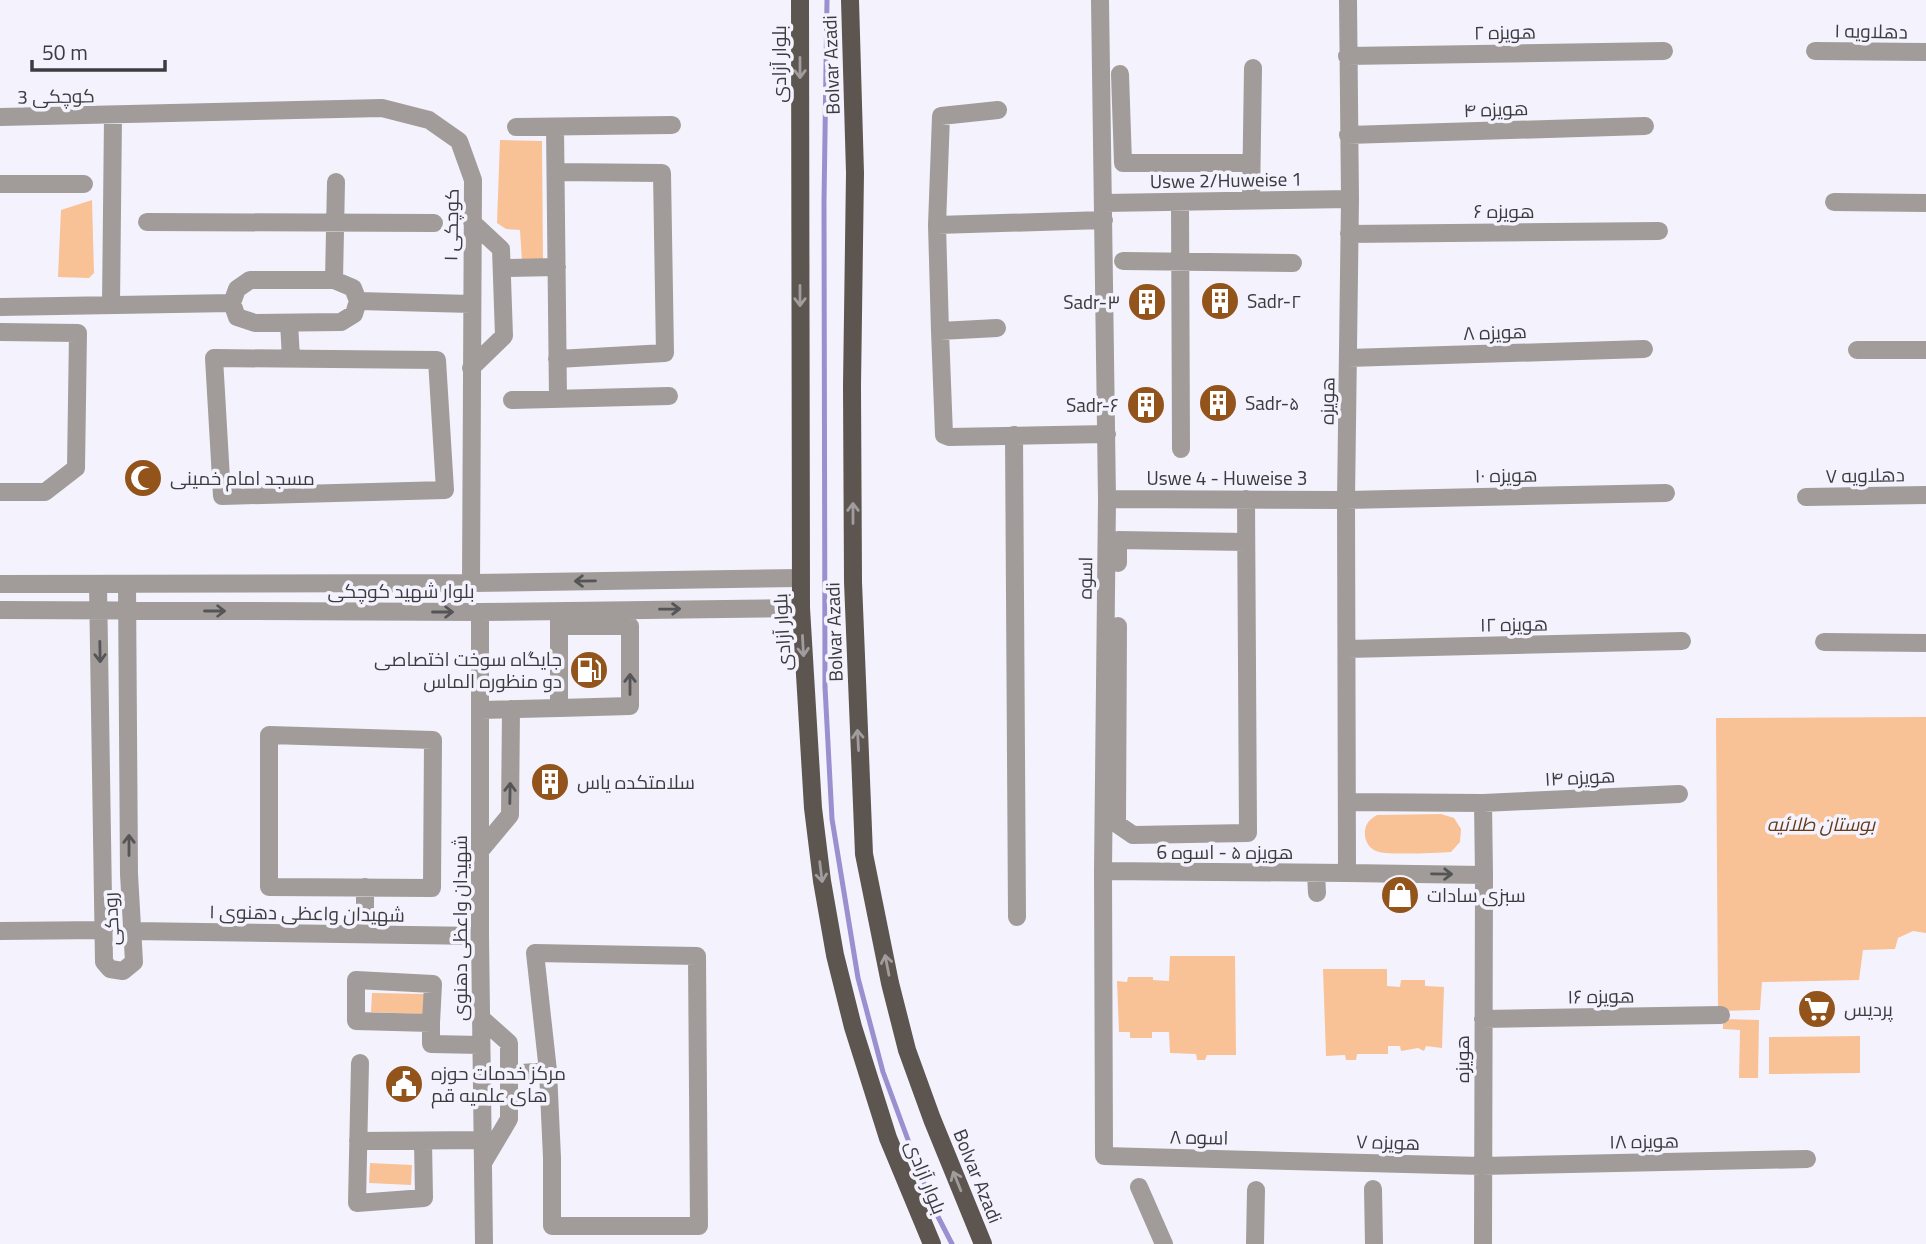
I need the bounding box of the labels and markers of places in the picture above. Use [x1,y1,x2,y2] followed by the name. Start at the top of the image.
[1199,280,1241,322] building icon: Sadr-۲
[1126,281,1168,323] building icon: Sadr-۳
[1247,283,1301,319] place label: Sadr-۲
[1063,284,1120,320] place label: Sadr-۳
[1197,382,1239,424] building icon: Sadr-۵
[1125,384,1167,426] building icon: Sadr-۶
[1245,385,1299,421] place label: Sadr-۵
[1066,387,1119,423] place label: Sadr-۶
[122,457,164,499] mosque icon: مسجد امام خمینی
[170,460,315,496] place label: مسجد امام خمینی
[374,641,562,699] place label: جایگاه سوخت اختصاصی دو منظوره الماس
[568,649,610,691] fuel station icon: جایگاه سوخت اختصاصی دو منظوره الماس
[529,761,571,803] building icon: سلامتکده یاس
[577,764,695,800] place label: سلامتکده یاس
[1379,874,1421,916] shop icon: سبزی سادات
[1427,877,1526,913] place label: سبزی سادات
[1796,988,1838,1030] supermarket icon: پردیس
[1844,991,1893,1027] place label: پردیس
[431,1055,566,1113] place label: مرکز خدمات حوزه های علمیه قم
[383,1063,425,1105] public building icon: مرکز خدمات حوزه های علمیه قم

